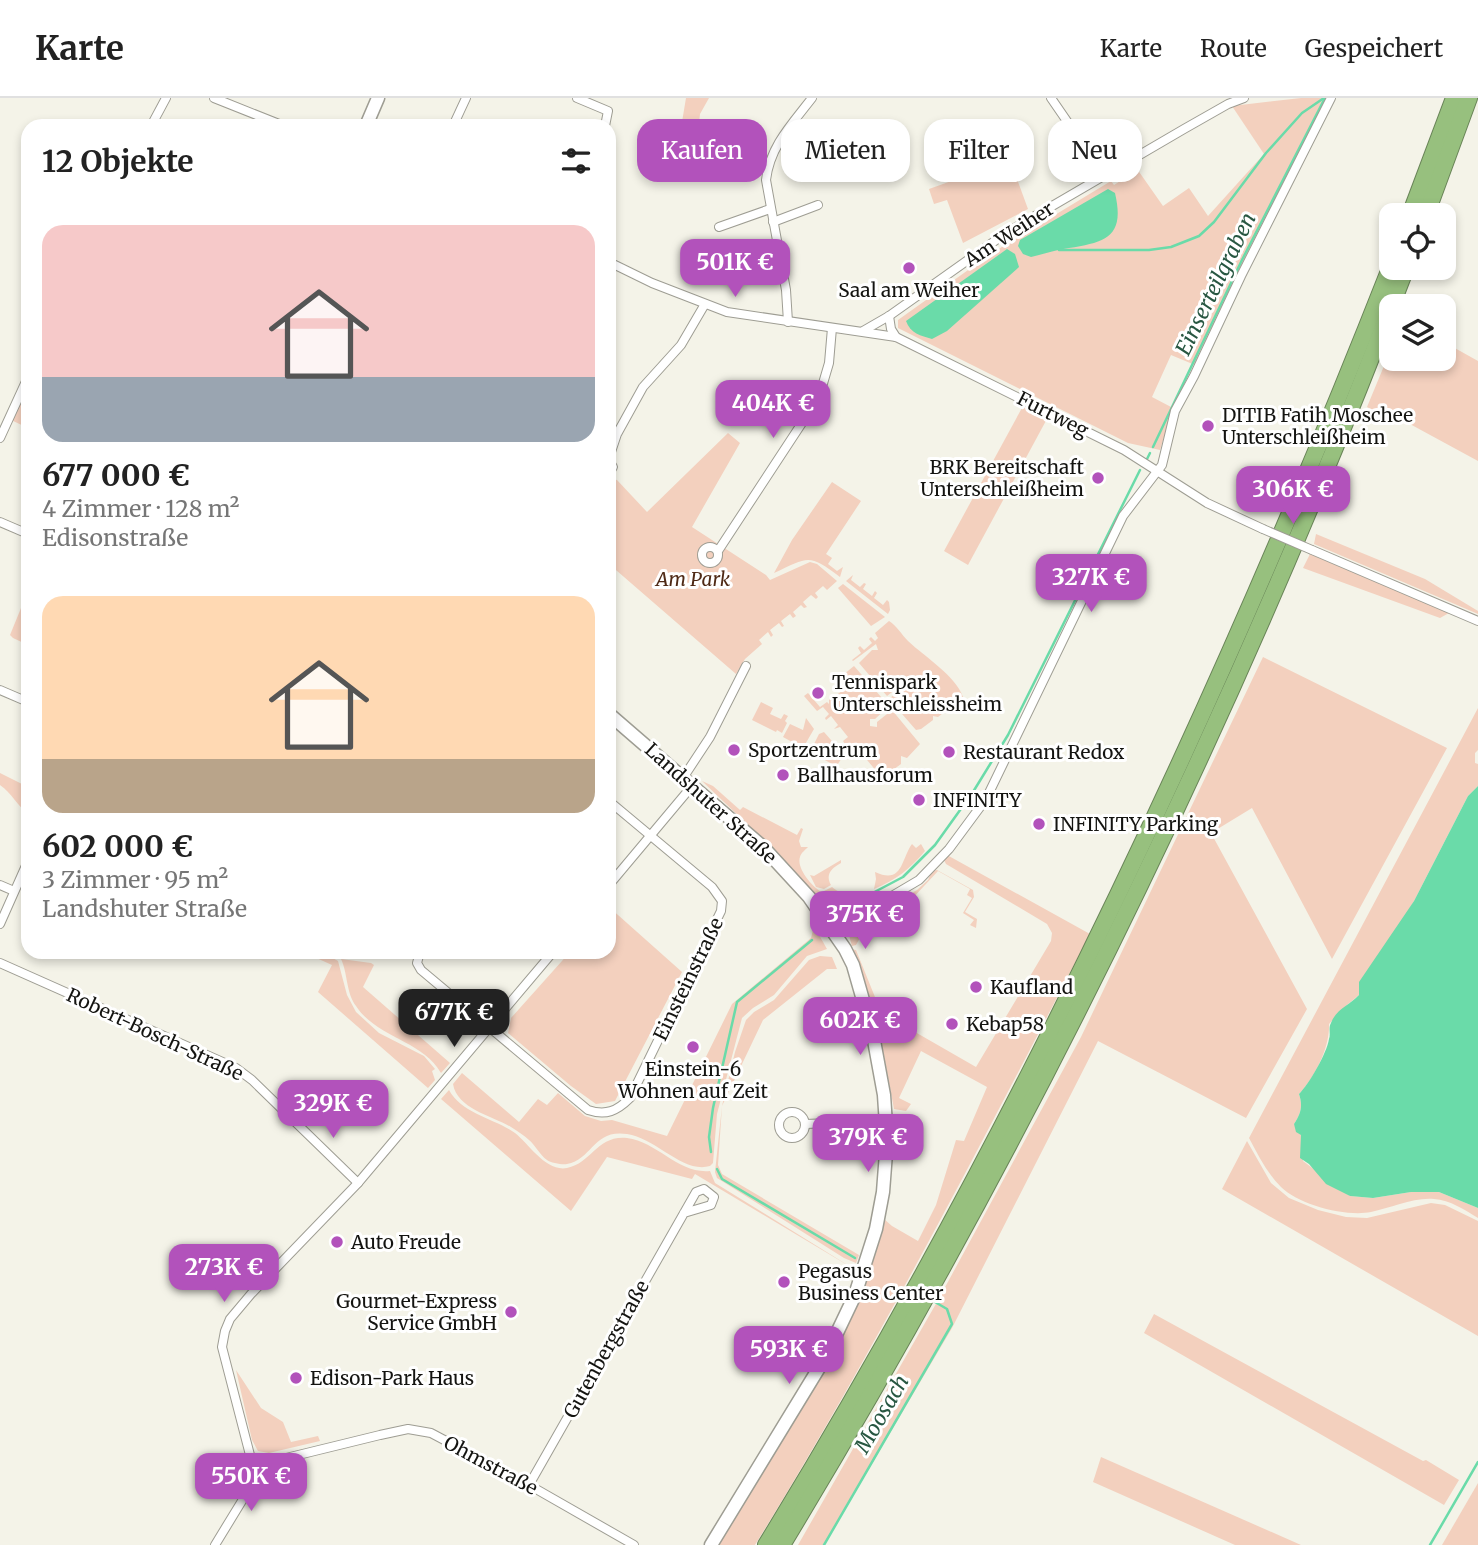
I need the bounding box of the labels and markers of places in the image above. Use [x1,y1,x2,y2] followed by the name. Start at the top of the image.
[678,240,792,299] pin: 501K €
[901,260,917,276] marker: Saal am Weiher
[838,278,980,302] place label: Saal am Weiher
[716,380,830,440] pin: 404K €
[1222,403,1413,449] place label: DITIB Fatih Moschee Unterschleißheim
[1200,418,1216,434] marker: DITIB Fatih Moschee Unterschleißheim
[920,455,1085,501] place label: BRK Bereitschaft Unterschleißheim
[1236,466,1350,526] pin: 306K €
[1090,470,1106,486] marker: BRK Bereitschaft Unterschleißheim
[1034,554,1148,614] pin: 327K €
[832,670,1002,716] place label: Tennispark Unterschleissheim
[810,685,826,701] marker: Tennispark Unterschleissheim
[748,738,878,762] place label: Sportzentrum
[963,740,1125,764] place label: Restaurant Redox
[726,742,742,758] marker: Sportzentrum
[941,744,957,760] marker: Restaurant Redox
[797,763,933,787] place label: Ballhausforum
[775,767,791,783] marker: Ballhausforum
[933,788,1022,812] place label: INFINITY
[911,792,927,808] marker: INFINITY
[1053,812,1219,836] place label: INFINITY Parking
[1031,816,1047,832] marker: INFINITY Parking
[808,892,922,951] pin: 375K €
[990,975,1073,999] place label: Kaufland
[968,979,984,995] marker: Kaufland
[397,990,511,1049] pin: 677K €
[803,998,917,1057] pin: 602K €
[966,1012,1044,1036] place label: Kebap58
[944,1016,960,1032] marker: Kebap58
[685,1039,701,1055] marker: Einstein-6 Wohnen auf Zeit
[617,1057,769,1103] place label: Einstein-6 Wohnen auf Zeit
[276,1080,390,1140] pin: 329K €
[811,1114,925,1174] pin: 379K €
[350,1230,461,1254] place label: Auto Freude
[329,1234,345,1250] marker: Auto Freude
[167,1244,281,1304] pin: 273K €
[798,1259,944,1305] place label: Pegasus Business Center
[776,1274,792,1290] marker: Pegasus Business Center
[336,1289,497,1335] place label: Gourmet-Express Service GmbH
[503,1304,519,1320] marker: Gourmet-Express Service GmbH
[732,1326,846,1386] pin: 593K €
[310,1366,474,1390] place label: Edison-Park Haus
[288,1370,304,1386] marker: Edison-Park Haus
[194,1454,308,1513] pin: 550K €

